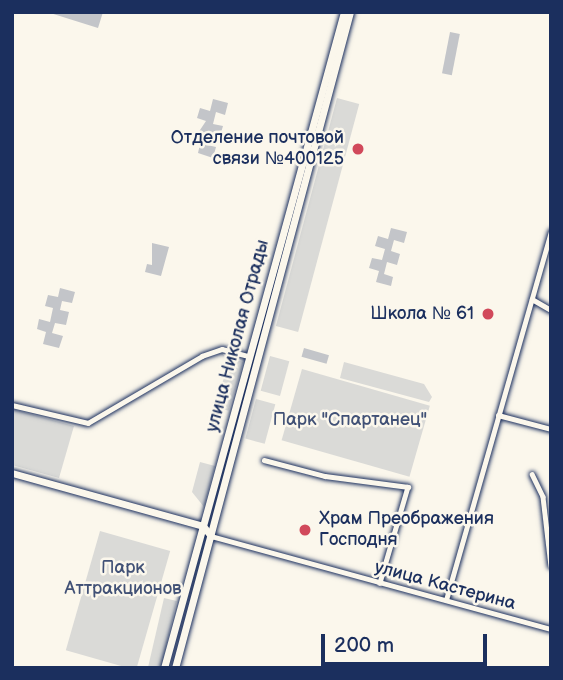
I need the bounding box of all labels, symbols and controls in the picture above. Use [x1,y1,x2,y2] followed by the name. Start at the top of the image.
[171,128,344,170] place label: Отделение почтовой связи №400125
[350,141,366,157] marker: Отделение почтовой связи №400125
[202,237,274,435] street label: улица Николая Отрады
[370,303,474,325] place label: Школа № 61
[480,306,496,322] marker: Школа № 61
[273,409,427,431] park label: Парк "Спартанец"
[319,509,494,552] place label: Храм Преображения Господня
[297,522,313,538] marker: Храм Преображения Господня
[372,557,518,615] street label: улица Кастерина
[64,558,182,600] park label: Парк Аттракционов
[325,620,491,664] scale bar
[334,633,394,658] text: 200 m

